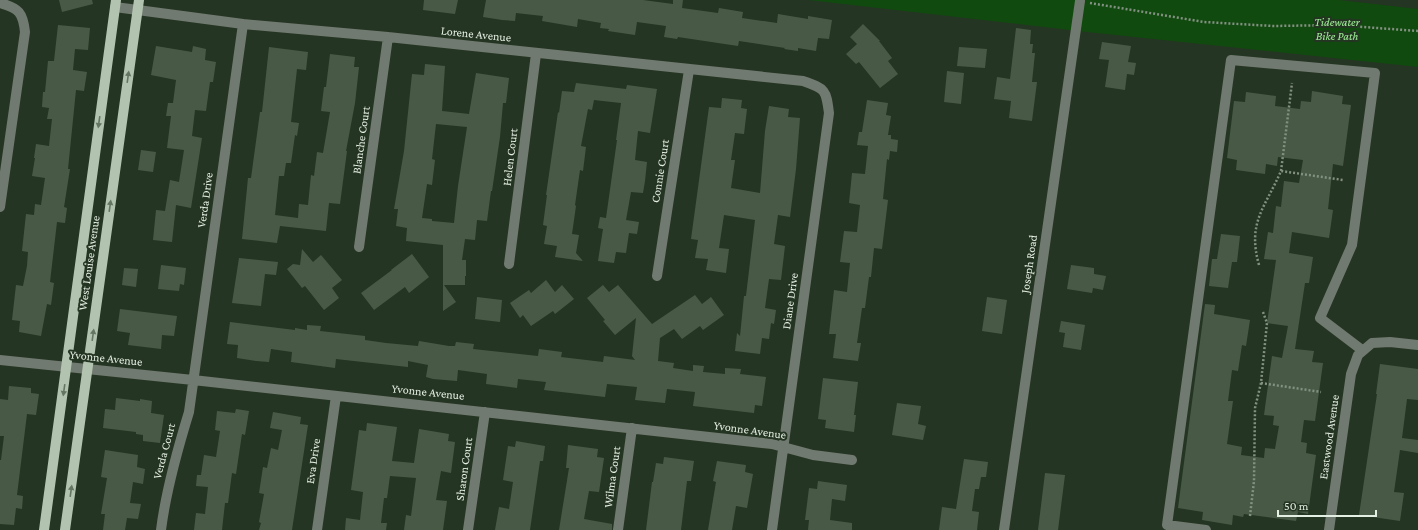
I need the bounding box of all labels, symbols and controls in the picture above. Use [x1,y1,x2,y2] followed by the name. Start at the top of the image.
[1314,15,1361,43] park label: Tidewater Bike Path
[440,23,512,45] street label: Lorene Avenue
[125,71,131,83] one-way arrow
[349,104,373,175] street label: Blanche Court
[96,116,103,128] one-way arrow
[500,126,521,187] street label: Helen Court
[648,137,672,204] street label: Connie Court
[194,171,216,229] street label: Verda Drive
[107,200,113,212] one-way arrow
[75,215,103,311] street label: West Louise Avenue
[1018,233,1040,295] street label: Joseph Road
[779,272,801,330] street label: Diane Drive
[90,329,96,341] one-way arrow
[69,347,143,369] street label: Yvonne Avenue
[391,381,465,403] street label: Yvonne Avenue
[61,383,67,396] one-way arrow
[1316,394,1342,480] street label: Eastwood Avenue
[713,418,787,442] street label: Yvonne Avenue
[150,421,178,480] street label: Verda Court
[453,435,476,502] street label: Sharon Court
[303,437,323,485] street label: Eva Drive
[601,444,623,509] street label: Wilma Court
[68,485,74,497] one-way arrow
[1278,492,1376,518] scale bar
[1284,499,1309,513] text: 50 m

